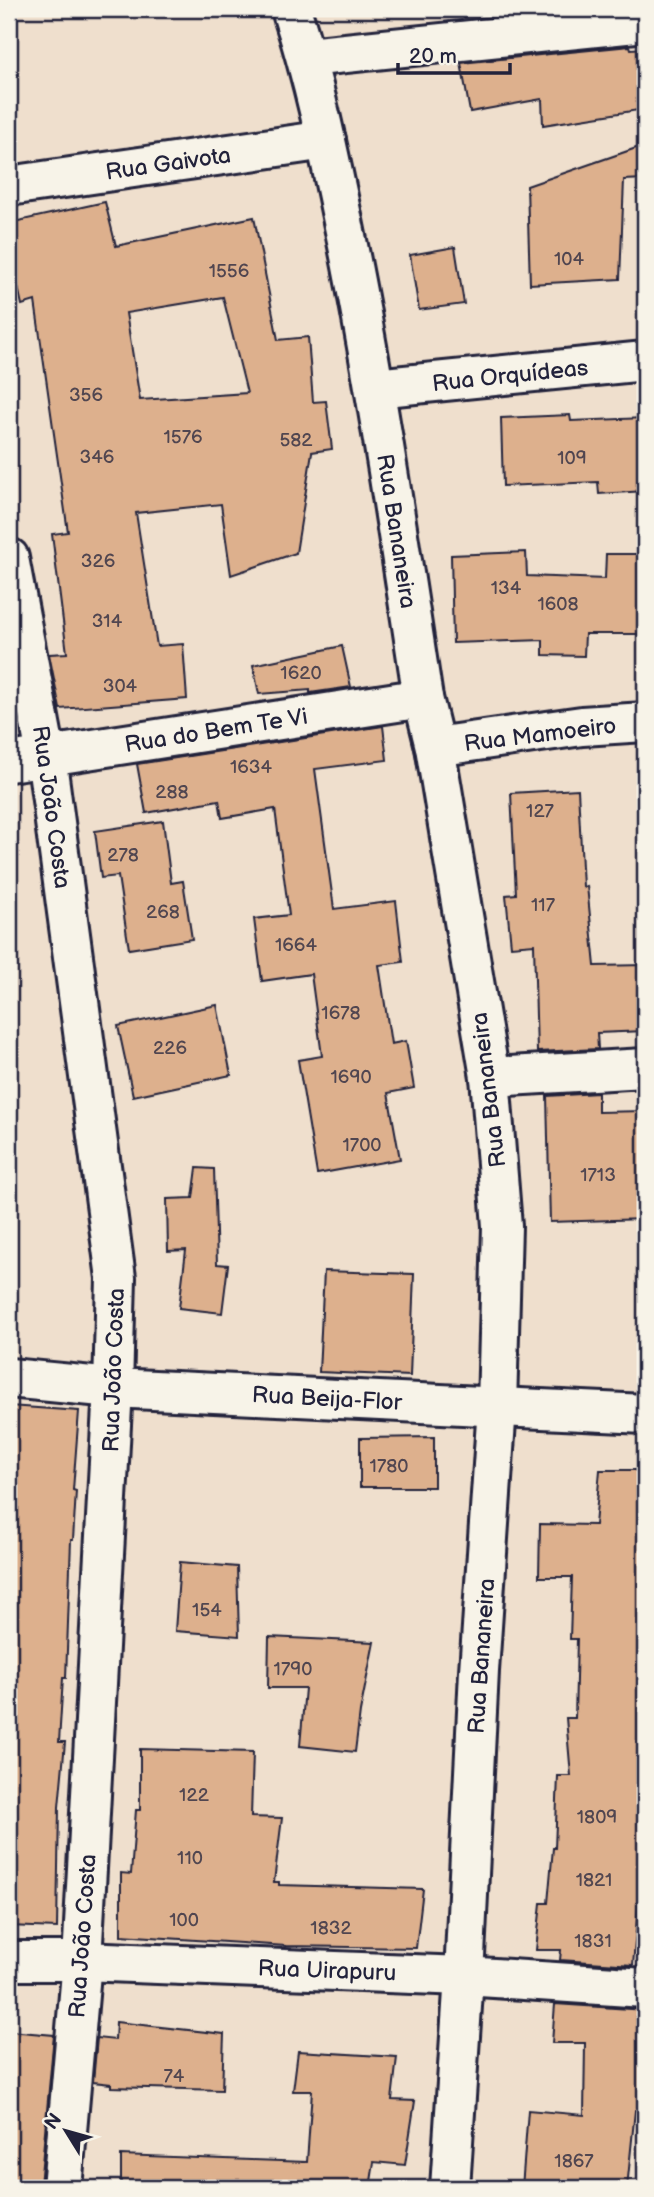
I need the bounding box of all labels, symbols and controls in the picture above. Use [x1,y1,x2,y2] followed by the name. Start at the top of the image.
[398,32,510,76] scale bar
[409,44,457,69] text: 20 m
[104,141,233,187] street label: Rua Gaivota
[554,248,584,271] house number: 104
[209,260,249,283] house number: 1556
[431,354,589,398] street label: Rua Orquídeas
[69,384,103,407] house number: 356
[163,426,203,449] house number: 1576
[279,429,313,452] house number: 582
[80,446,114,469] house number: 346
[557,447,587,470] house number: 109
[370,452,422,610] street label: Rua Bananeira
[81,550,115,573] house number: 326
[491,577,522,600] house number: 134
[537,593,579,616] house number: 1608
[92,610,123,633] house number: 314
[280,662,322,685] house number: 1620
[103,675,138,698] house number: 304
[123,703,310,759] street label: Rua do Bem Te Vi
[462,712,618,758] street label: Rua Mamoeiro
[26,724,76,890] street label: Rua João Costa
[230,756,273,779] house number: 1634
[155,781,189,804] house number: 288
[526,800,555,823] house number: 127
[107,844,139,867] house number: 278
[531,894,556,917] house number: 117
[146,901,180,924] house number: 268
[275,934,317,957] house number: 1664
[321,1002,361,1025] house number: 1678
[466,1011,512,1169] street label: Rua Bananeira
[153,1037,187,1060] house number: 226
[330,1066,372,1089] house number: 1690
[342,1134,382,1157] house number: 1700
[580,1164,616,1187] house number: 1713
[97,1287,131,1453] street label: Rua João Costa
[251,1381,403,1417] street label: Rua Beija-Flor
[370,1455,408,1478] house number: 1780
[463,1577,501,1735] street label: Rua Bananeira
[192,1599,222,1622] house number: 154
[274,1658,312,1681] house number: 1790
[179,1784,210,1807] house number: 122
[577,1806,617,1829] house number: 1809
[177,1847,203,1870] house number: 110
[63,1853,103,2019] street label: Rua João Costa
[576,1869,612,1892] house number: 1821
[169,1909,199,1932] house number: 100
[310,1917,352,1940] house number: 1832
[574,1930,612,1953] house number: 1831
[257,1955,397,1987] street label: Rua Uirapuru
[164,2065,185,2088] house number: 74
[32,2096,102,2166] north arrow
[40,2109,67,2134] text: N
[554,2150,594,2173] house number: 1867

